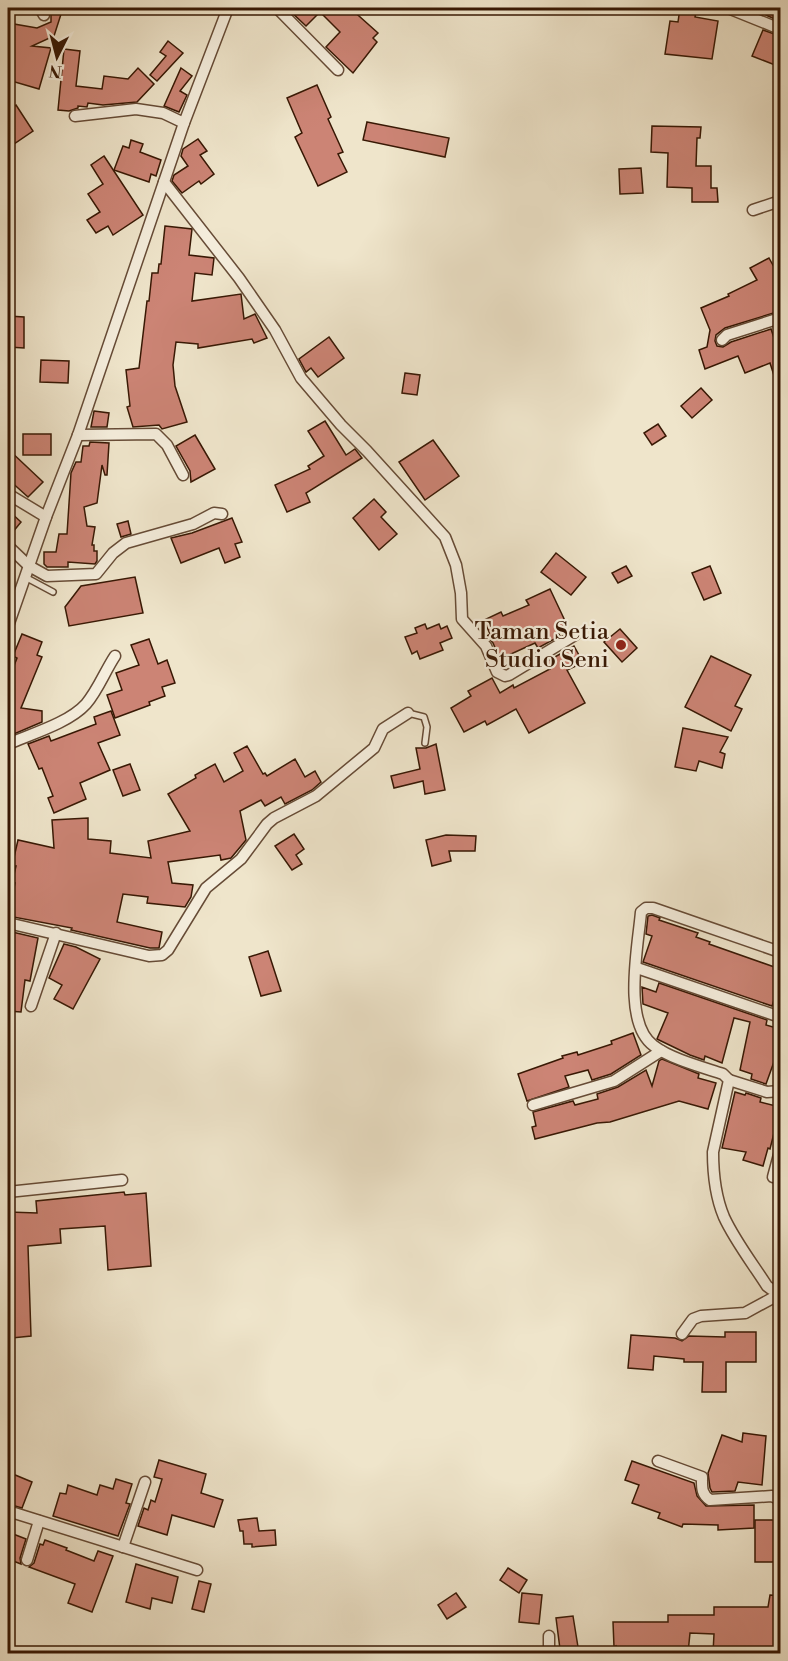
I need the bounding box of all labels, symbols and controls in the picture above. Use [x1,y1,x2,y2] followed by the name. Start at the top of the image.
[27,27,87,87] north arrow
[48,60,63,82] text: N
[475,617,610,675] place label: Taman Setia Studio Seni
[614,638,628,652] marker: Taman Setia Studio Seni

